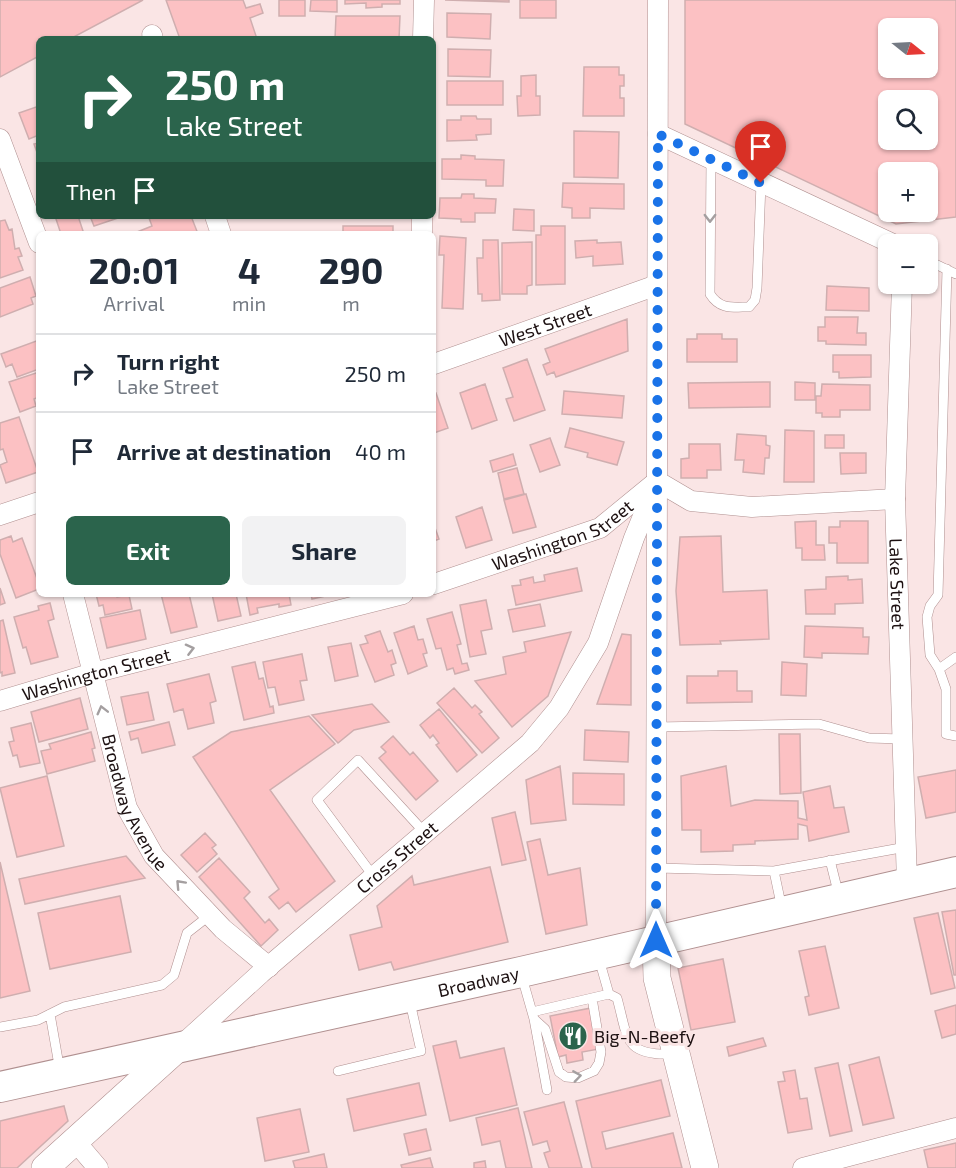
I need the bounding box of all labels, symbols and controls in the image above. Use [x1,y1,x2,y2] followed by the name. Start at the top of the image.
[878,18,938,78] north arrow
[878,18,938,294] map controls
[165,58,285,108] text: 250 m
[66,60,144,138] icon: right
[878,90,938,150] button: search
[165,109,303,141] text: Lake Street
[735,121,786,183] pin
[744,130,777,163] icon: arrive
[878,162,938,222] button: +
[128,174,161,207] icon: arrive
[66,178,116,204] text: Then
[704,213,716,222] one-way arrow
[878,234,938,294] button: −
[88,248,180,291] text: 20:01
[238,248,261,291] text: 4
[319,248,384,291] text: 290
[104,291,164,315] text: Arrival
[232,291,266,315] text: min
[342,291,360,315] text: m
[496,298,595,351] street label: West Street
[117,348,219,374] text: Turn right
[66,357,99,390] icon: right
[344,360,406,386] text: 250 m
[117,374,219,398] text: Lake Street
[66,435,99,468] icon: arrive
[117,438,331,464] text: Arrive at destination
[355,438,406,464] text: 40 m
[489,495,637,575] street label: Washington Street
[66,516,230,585] button: Exit
[242,516,406,585] button: Share
[885,538,910,630] street label: Lake Street
[19,643,173,705] street label: Washington Street
[185,643,195,656] one-way arrow
[96,705,109,715] one-way arrow
[98,732,173,875] street label: Broadway Avenue
[352,816,442,898] street label: Cross Street
[177,880,188,891] one-way arrow
[624,908,688,972] position arrow
[436,962,522,1001] street label: Broadway
[557,1020,589,1052] restaurant icon: Big-N-Beefy
[594,1025,696,1047] place label: Big-N-Beefy
[572,1070,581,1082] one-way arrow

